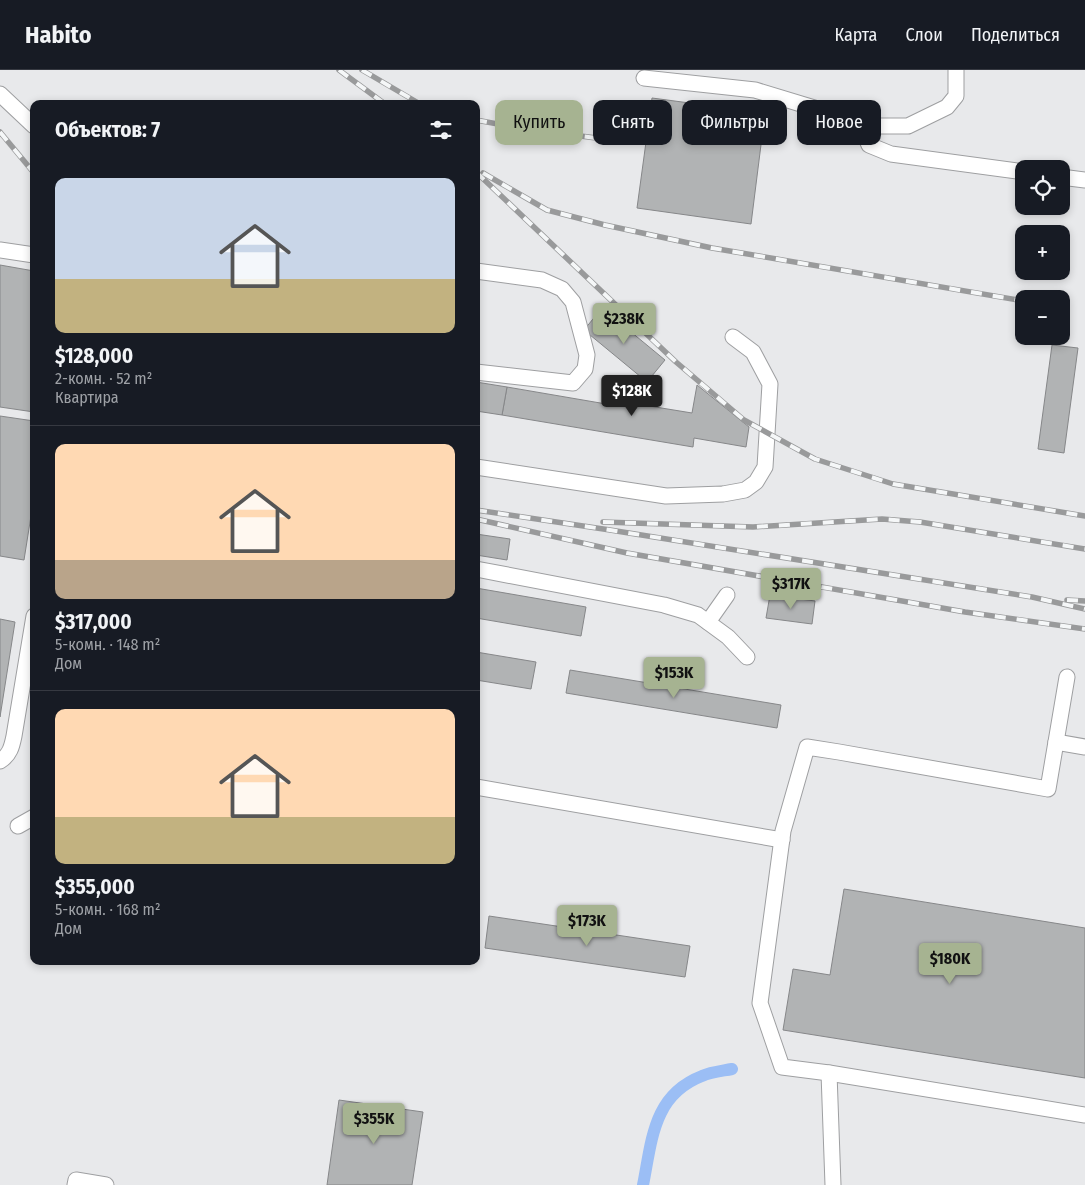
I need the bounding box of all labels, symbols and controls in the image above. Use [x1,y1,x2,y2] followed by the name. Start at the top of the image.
[25,21,91,49] text: Habito
[834,24,877,46] text: Карта
[905,24,943,46] text: Слои
[971,24,1060,46] text: Поделиться
[495,100,583,145] chip: Купить
[593,100,672,145] chip: Снять
[682,100,787,145] chip: Фильтры
[797,100,881,145] chip: Новое
[427,116,455,144] icon: filters
[55,117,160,143] text: Объектов: 7
[1015,160,1070,345] map controls
[1015,160,1070,215] button: locate
[210,211,300,301] icon: home
[1015,225,1070,280] button: +
[1015,290,1070,345] button: −
[589,302,659,345] pin: $238K
[604,309,644,328] text: $238K
[55,343,133,369] text: $128,000
[55,369,152,388] text: 2-комн. · 52 m²
[597,374,667,417] pin: $128K
[612,381,652,400] text: $128K
[55,388,119,407] text: Квартира
[210,476,300,566] icon: home
[756,568,826,610] pin: $317K
[772,574,810,593] text: $317K
[55,609,132,635] text: $317,000
[55,635,160,654] text: 5-комн. · 148 m²
[55,654,82,673] text: Дом
[639,656,709,699] pin: $153K
[655,663,693,682] text: $153K
[210,741,300,831] icon: home
[55,874,135,900] text: $355,000
[55,900,161,919] text: 5-комн. · 168 m²
[552,904,622,947] pin: $173K
[568,911,606,930] text: $173K
[55,919,82,938] text: Дом
[915,942,985,985] pin: $180K
[930,949,970,968] text: $180K
[339,1102,409,1145] pin: $355K
[354,1109,394,1128] text: $355K

